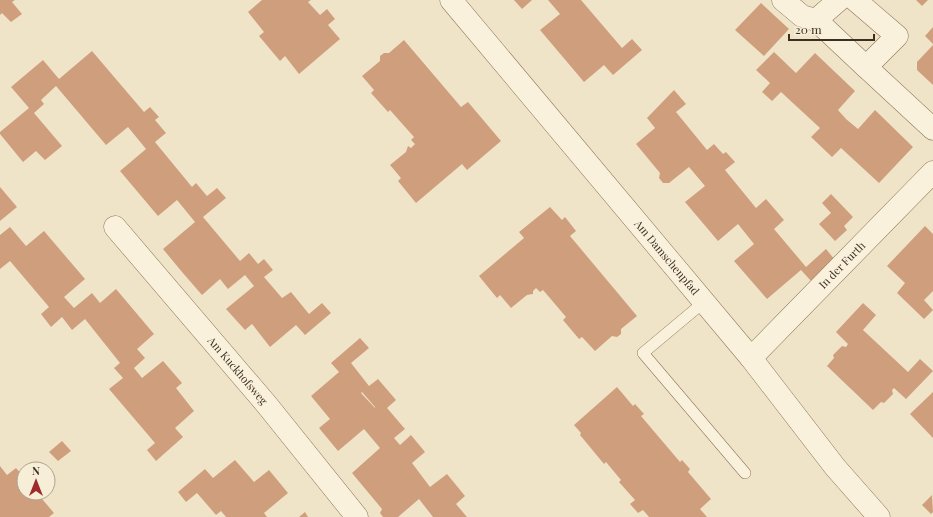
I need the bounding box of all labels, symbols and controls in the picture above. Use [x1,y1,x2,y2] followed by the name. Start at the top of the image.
[789,16,874,42] scale bar
[795,21,822,37] text: 20 m
[631,216,703,298] street label: Am Damschenpfad
[815,238,868,292] street label: In der Furth
[204,332,272,408] street label: Am Kuckhofsweg
[16,461,56,501] north arrow
[32,463,40,478] text: N

